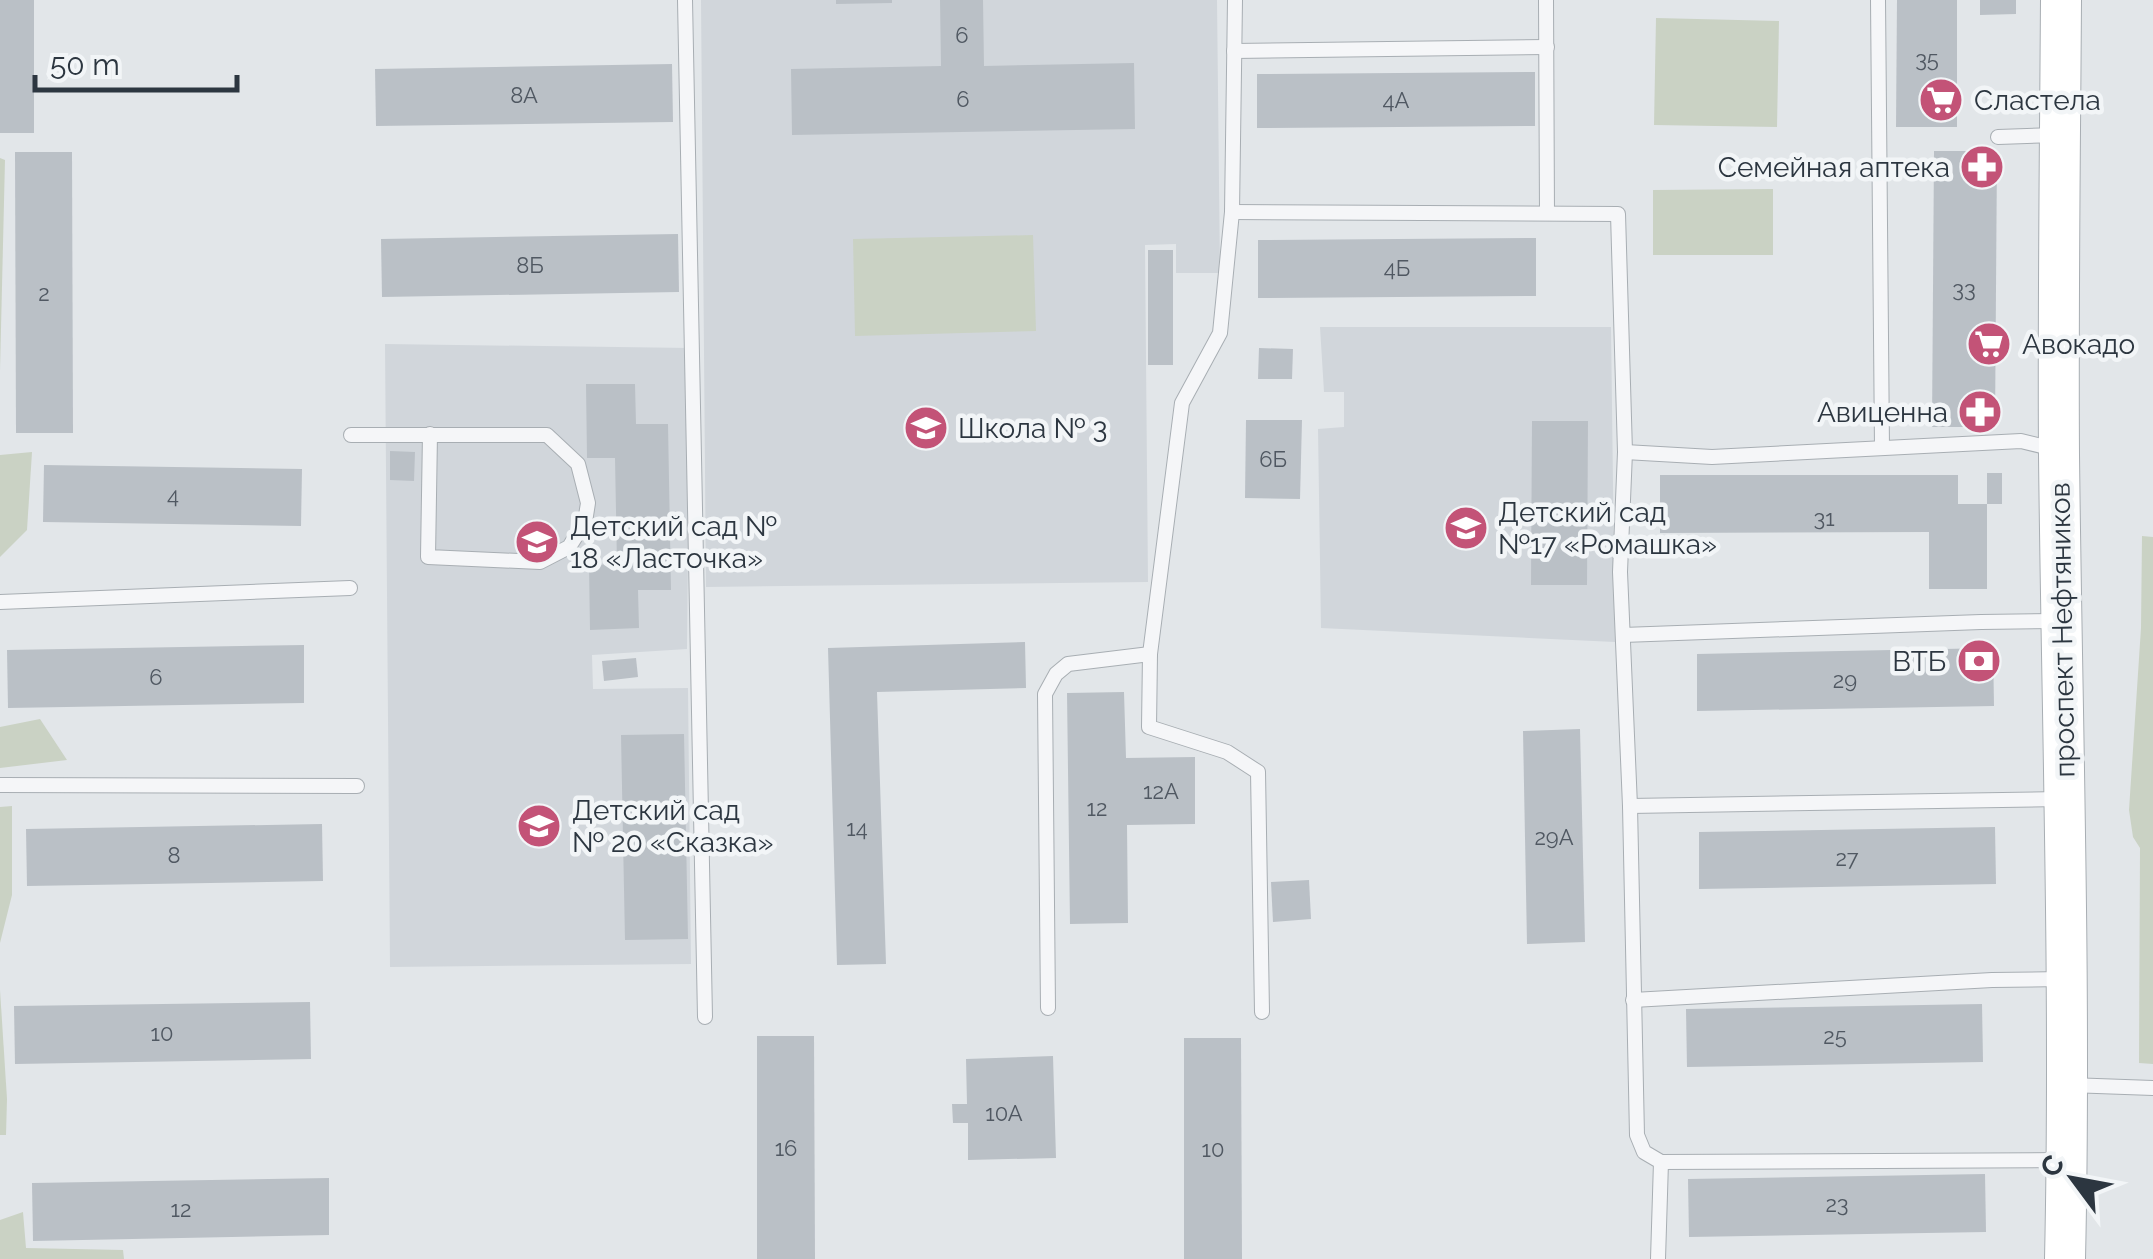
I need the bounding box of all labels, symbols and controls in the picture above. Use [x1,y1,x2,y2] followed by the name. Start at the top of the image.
[955,22,969,48] house number: 6
[35,30,238,92] scale bar
[1915,46,1939,72] house number: 35
[50,47,120,82] text: 50 m
[1918,77,1964,123] supermarket icon: Сластела
[510,82,538,108] house number: 8А
[1974,84,2101,117] place label: Сластела
[956,86,970,112] house number: 6
[1383,87,1410,113] house number: 4А
[1959,144,2005,190] pharmacy icon: Семейная аптека
[1718,151,1950,184] place label: Семейная аптека
[516,252,544,278] house number: 8Б
[1384,255,1410,281] house number: 4Б
[1952,276,1976,302] house number: 33
[38,280,50,306] house number: 2
[1966,321,2012,367] supermarket icon: Авокадо
[2022,328,2135,361] place label: Авокадо
[1957,389,2003,435] pharmacy icon: Авиценна
[1817,396,1948,429] place label: Авиценна
[903,405,949,451] school or university icon: Школа № 3
[958,412,1107,445] place label: Школа № 3
[1259,446,1287,472] house number: 6Б
[167,482,179,508] house number: 4
[2043,482,2082,778] street label: проспект Нефтяников
[1498,496,1717,561] place label: Детский сад №17 «Ромашка»
[1443,505,1489,551] school or university icon: Детский сад №17 «Ромашка»
[1813,505,1835,531] house number: 31
[570,510,777,575] place label: Детский сад № 18 «Ласточка»
[514,519,560,565] school or university icon: Детский сад № 18 «Ласточка»
[1956,638,2002,684] bank icon: ВТБ
[1892,645,1946,678] place label: ВТБ
[149,664,163,690] house number: 6
[1833,667,1857,693] house number: 29
[1143,778,1179,804] house number: 12А
[572,794,774,859] place label: Детский сад № 20 «Сказка»
[1087,795,1107,821] house number: 12
[516,803,562,849] school or university icon: Детский сад № 20 «Сказка»
[846,815,868,841] house number: 14
[1534,824,1574,850] house number: 29А
[167,842,181,868] house number: 8
[1835,845,1859,871] house number: 27
[151,1020,173,1046] house number: 10
[1823,1023,1847,1049] house number: 25
[985,1100,1023,1126] house number: 10А
[2023,1129,2123,1229] north arrow
[775,1135,797,1161] house number: 16
[1202,1136,1224,1162] house number: 10
[2033,1149,2071,1183] text: С
[1825,1191,1849,1217] house number: 23
[171,1196,191,1222] house number: 12

